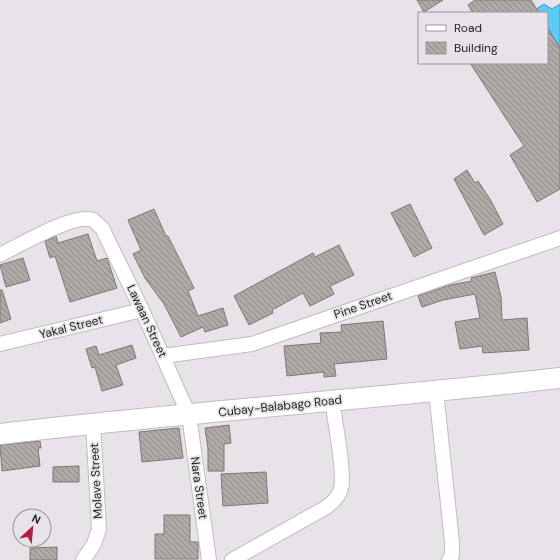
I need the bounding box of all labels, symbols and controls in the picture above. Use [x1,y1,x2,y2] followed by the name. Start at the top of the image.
[418,12,548,64] legend
[454,20,482,36] text: Road
[454,40,498,56] text: Building
[123,282,171,360] street label: Lawaan Street
[332,287,395,322] street label: Pine Street
[38,311,105,343] street label: Yakal Street
[217,392,343,420] street label: Cubay-Balabago Road
[86,442,106,519] street label: Molave Street
[187,456,211,521] street label: Nara Street
[12,508,52,548] north arrow
[30,511,43,527] text: N

